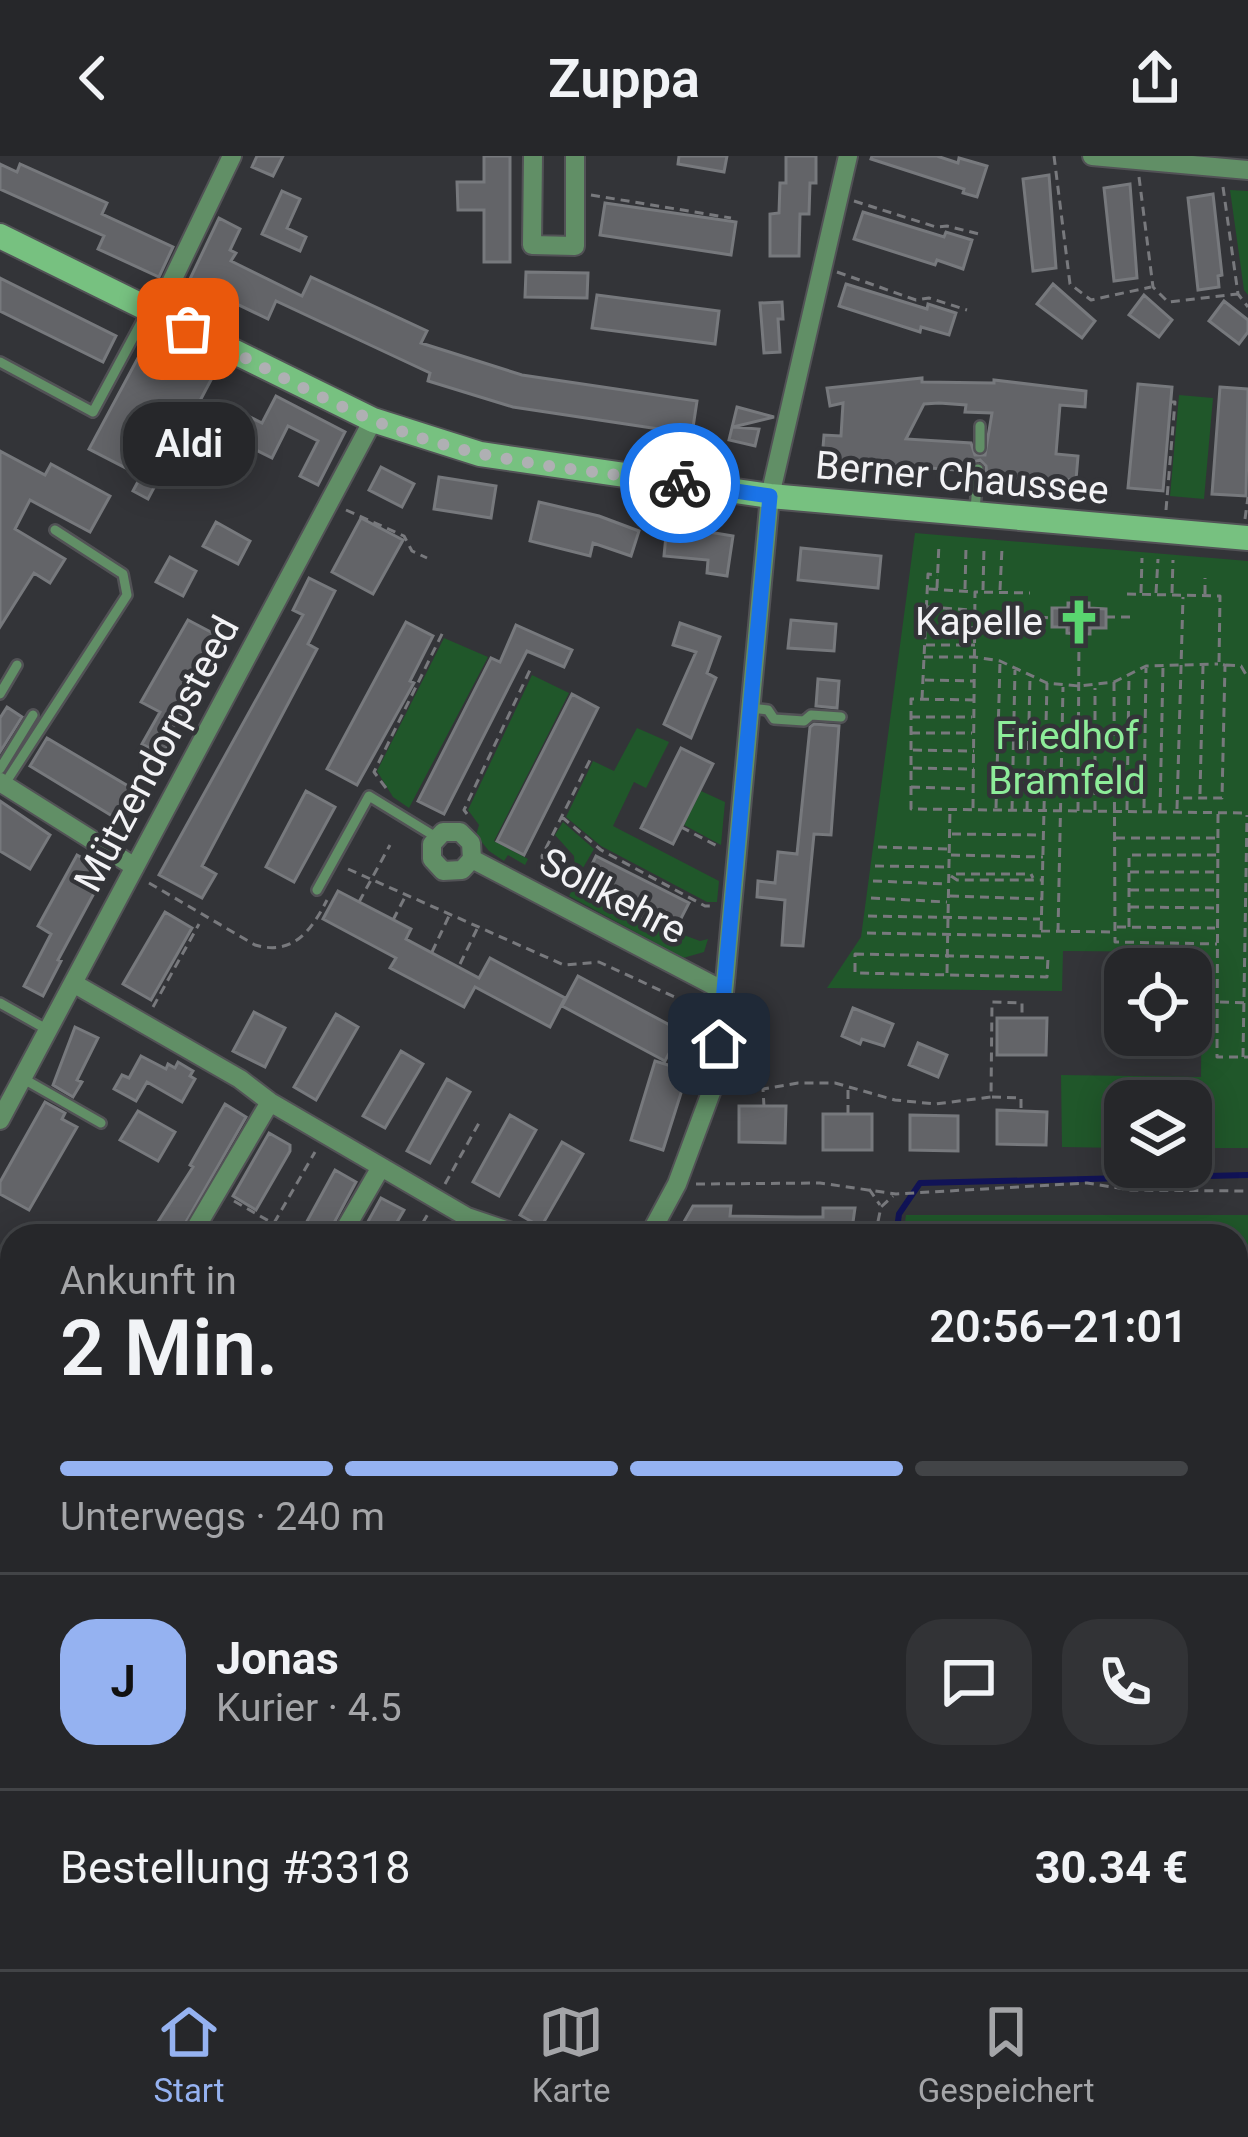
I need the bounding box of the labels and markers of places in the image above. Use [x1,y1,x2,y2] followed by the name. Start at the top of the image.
[137,278,239,380] pin
[122,401,254,485] callout: Aldi
[1054,597,1104,647] church icon: Kapelle
[915,599,1043,645] place label: Kapelle
[668,993,770,1095] pin

